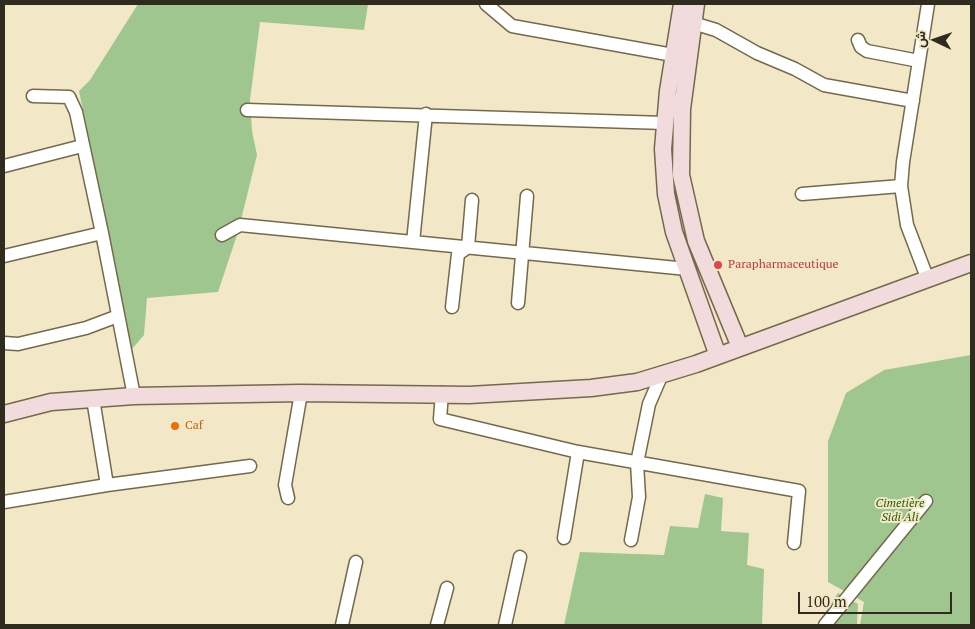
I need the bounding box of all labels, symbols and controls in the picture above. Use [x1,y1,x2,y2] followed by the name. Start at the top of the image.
[910,15,960,65] north arrow
[910,30,929,48] text: ش
[728,258,839,272] place label: Parapharmaceutique
[712,259,724,271] marker: Parapharmaceutique
[185,419,203,433] place label: Caf
[169,420,181,432] marker: Caf
[876,497,924,525] park label: Cimetière Sidi Ali
[800,582,954,614] scale bar
[806,591,847,611] text: 100 m

